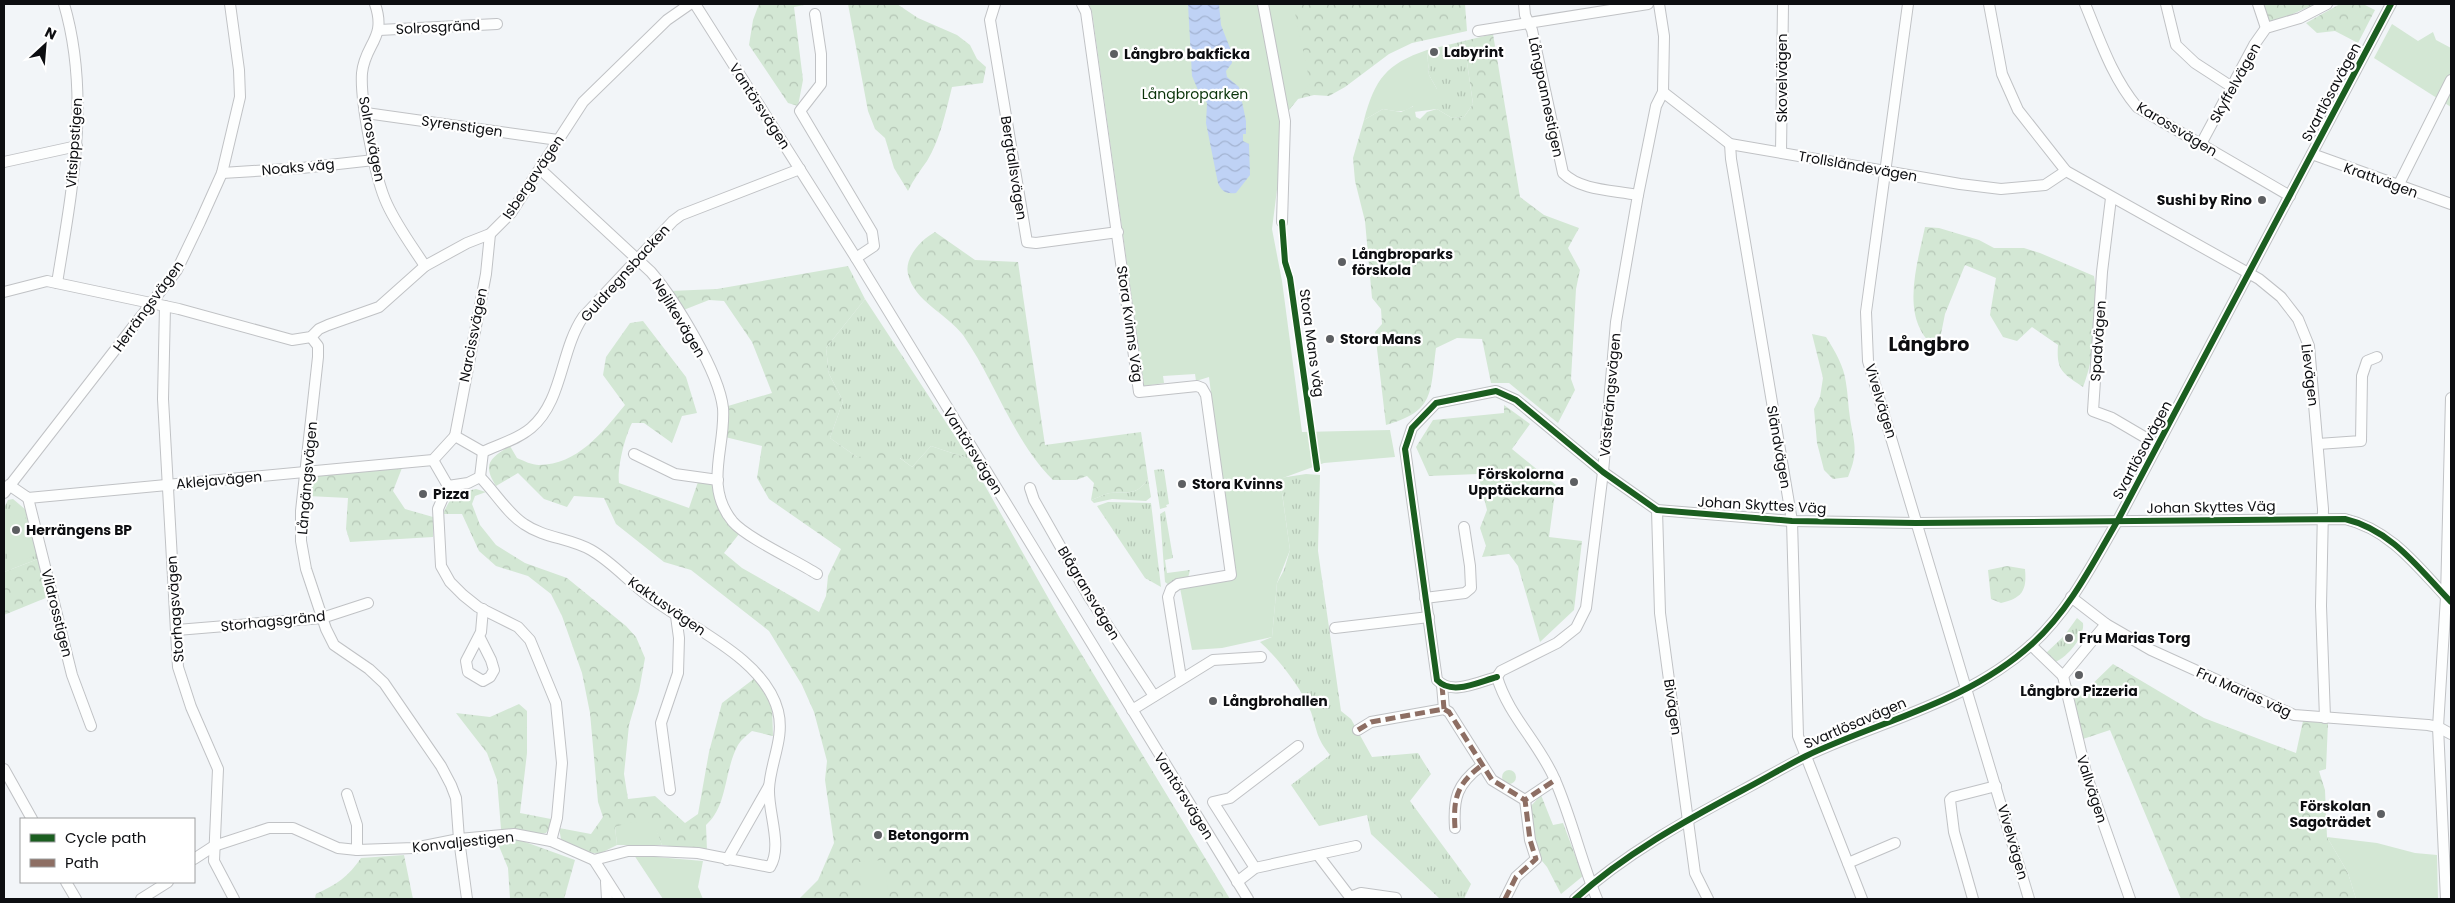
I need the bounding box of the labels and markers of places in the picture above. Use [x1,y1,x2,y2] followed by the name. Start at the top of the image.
[1444,42,1504,62] place label: Labyrint
[1124,44,1250,64] place label: Långbro bakficka
[1428,46,1440,58] marker: Labyrint
[1108,48,1120,60] marker: Långbro bakficka
[2157,190,2252,210] place label: Sushi by Rino
[2256,194,2268,206] marker: Sushi by Rino
[1352,244,1453,280] place label: Långbroparks förskola
[1336,256,1348,268] marker: Långbroparks förskola
[1340,329,1421,349] place label: Stora Mans
[1324,333,1336,345] marker: Stora Mans
[1468,464,1564,500] place label: Förskolorna Upptäckarna
[1192,474,1283,494] place label: Stora Kvinns
[1568,476,1580,488] marker: Förskolorna Upptäckarna
[1176,478,1188,490] marker: Stora Kvinns
[433,484,469,504] place label: Pizza
[417,488,429,500] marker: Pizza
[26,520,132,540] place label: Herrängens BP
[10,524,22,536] marker: Herrängens BP
[2079,628,2191,648] place label: Fru Marias Torg
[2063,632,2075,644] marker: Fru Marias Torg
[2073,669,2085,681] marker: Långbro Pizzeria
[2020,681,2138,701] place label: Långbro Pizzeria
[1223,691,1328,711] place label: Långbrohallen
[1207,695,1219,707] marker: Långbrohallen
[2289,796,2371,832] place label: Förskolan Sagoträdet
[2375,808,2387,820] marker: Förskolan Sagoträdet
[888,825,969,845] place label: Betongorm
[872,829,884,841] marker: Betongorm

